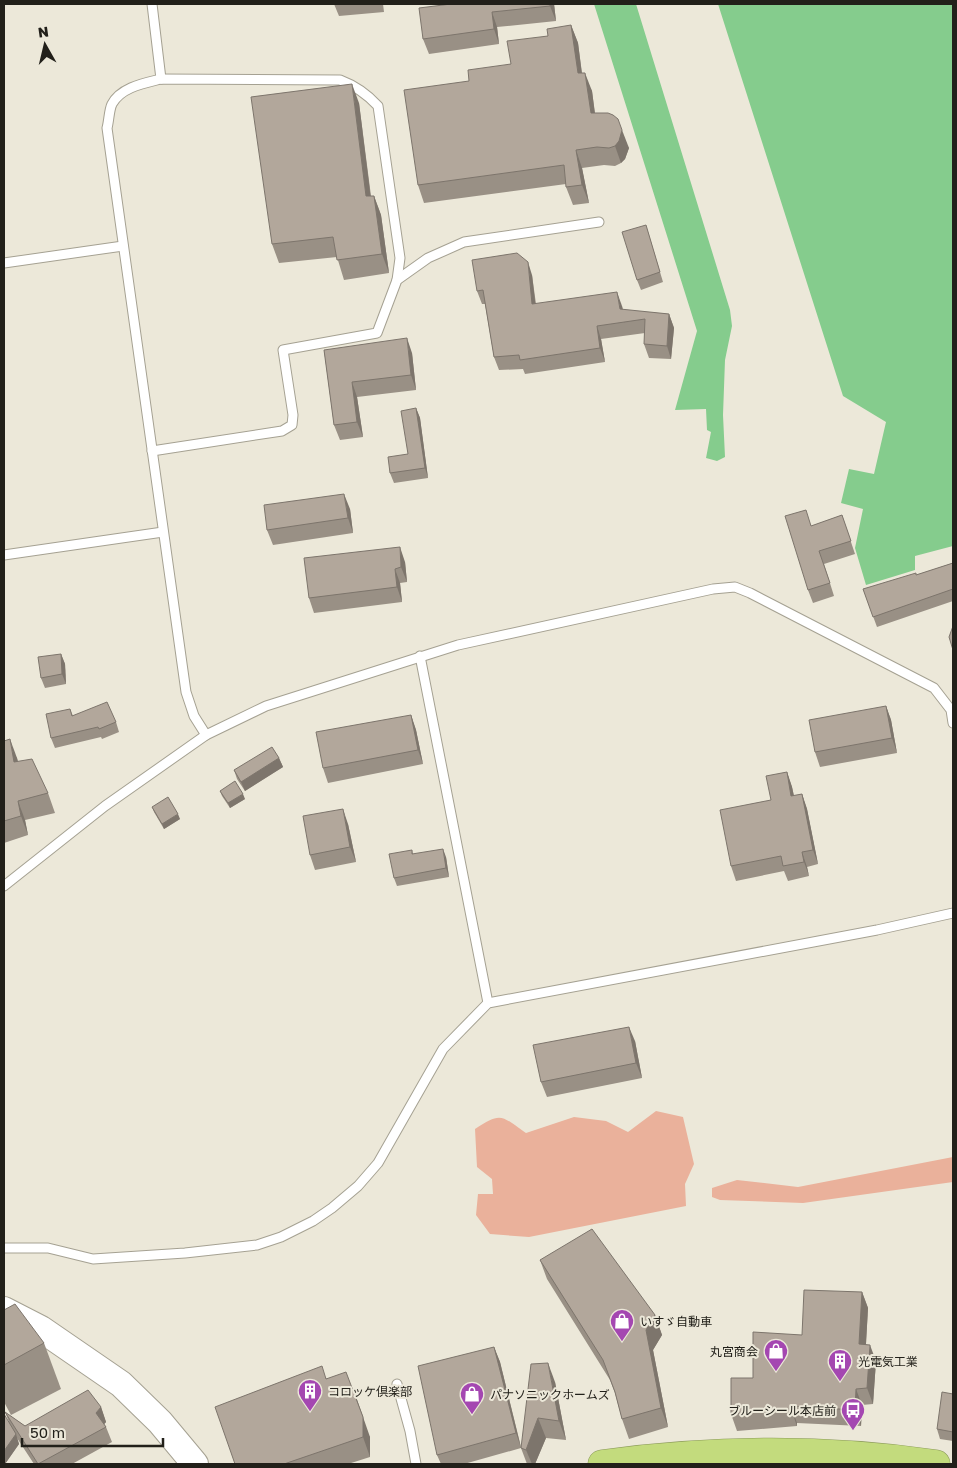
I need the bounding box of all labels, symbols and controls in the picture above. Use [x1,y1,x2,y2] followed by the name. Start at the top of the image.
[20,20,70,70] north arrow
[37,22,50,41] text: N
[609,1308,635,1342] shop icon: いすゞ自動車
[640,1314,712,1329] place label: いすゞ自動車
[763,1338,789,1372] shop icon: 丸宮商会
[710,1344,758,1359] place label: 丸宮商会
[827,1348,853,1382] building icon: 光電気工業
[858,1354,918,1369] place label: 光電気工業
[297,1378,323,1412] building icon: コロッケ倶楽部
[459,1381,485,1415] shop icon: パナソニックホームズ
[328,1384,412,1399] place label: コロッケ倶楽部
[490,1387,610,1402] place label: パナソニックホームズ
[840,1397,866,1431] bus stop icon: ブルーシール本店前
[728,1403,836,1418] place label: ブルーシール本店前
[22,1416,164,1448] scale bar
[30,1423,65,1441] text: 50 m

